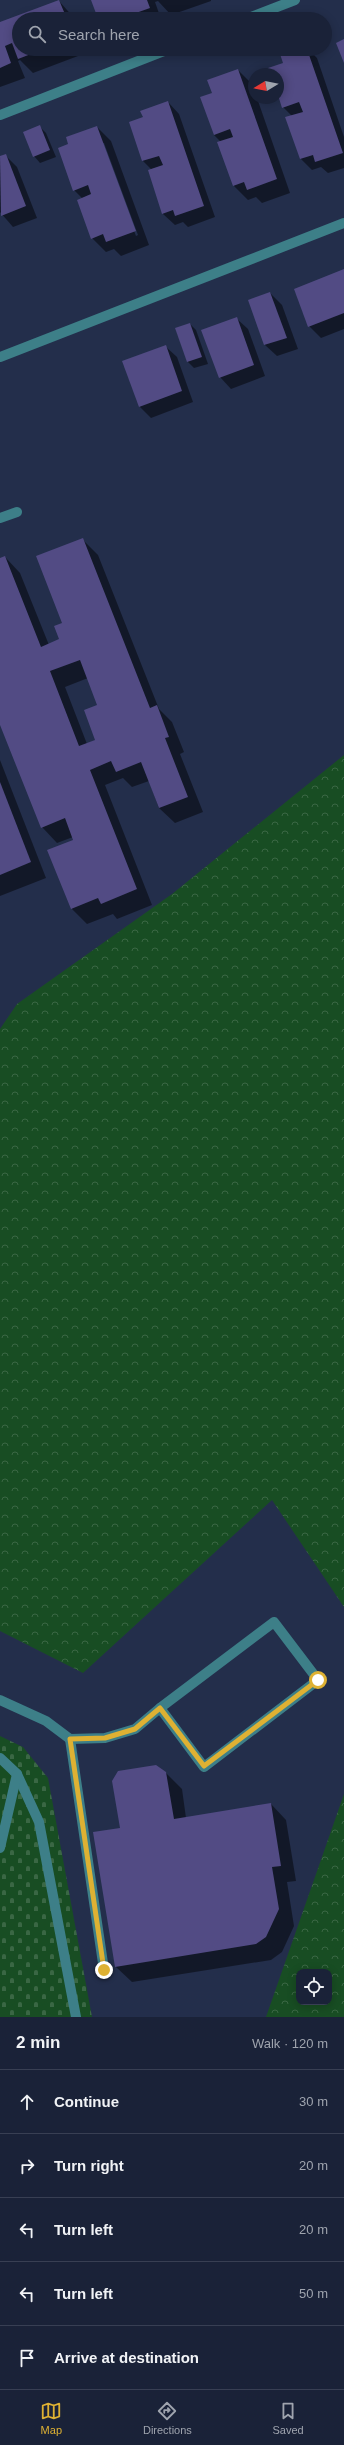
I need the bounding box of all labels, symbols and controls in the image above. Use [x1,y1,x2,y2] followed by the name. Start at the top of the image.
[12,12,332,56] search box
[26,23,48,45] icon: search
[58,26,140,43] text: Search here
[248,68,284,104] north arrow
[309,1671,327,1689] route start
[95,1961,113,1979] route end
[296,1969,332,2005] map controls
[296,1969,332,2005] button: locate
[16,2033,60,2052] text: 2 min
[252,2036,328,2051] text: Walk · 120 m
[16,2091,38,2113] icon: ahead
[54,2093,119,2110] text: Continue
[299,2094,328,2109] text: 30 m
[16,2155,38,2177] icon: right
[54,2157,124,2174] text: Turn right
[299,2158,328,2173] text: 20 m
[16,2219,38,2241] icon: left
[54,2221,113,2238] text: Turn left
[299,2222,328,2237] text: 20 m
[16,2283,38,2305] icon: left
[54,2285,113,2302] text: Turn left
[299,2286,328,2301] text: 50 m
[16,2347,38,2369] icon: arrive
[54,2349,199,2366] text: Arrive at destination
[40,2400,62,2436] tab: Map
[143,2400,192,2436] tab: Directions
[272,2400,304,2436] tab: Saved

